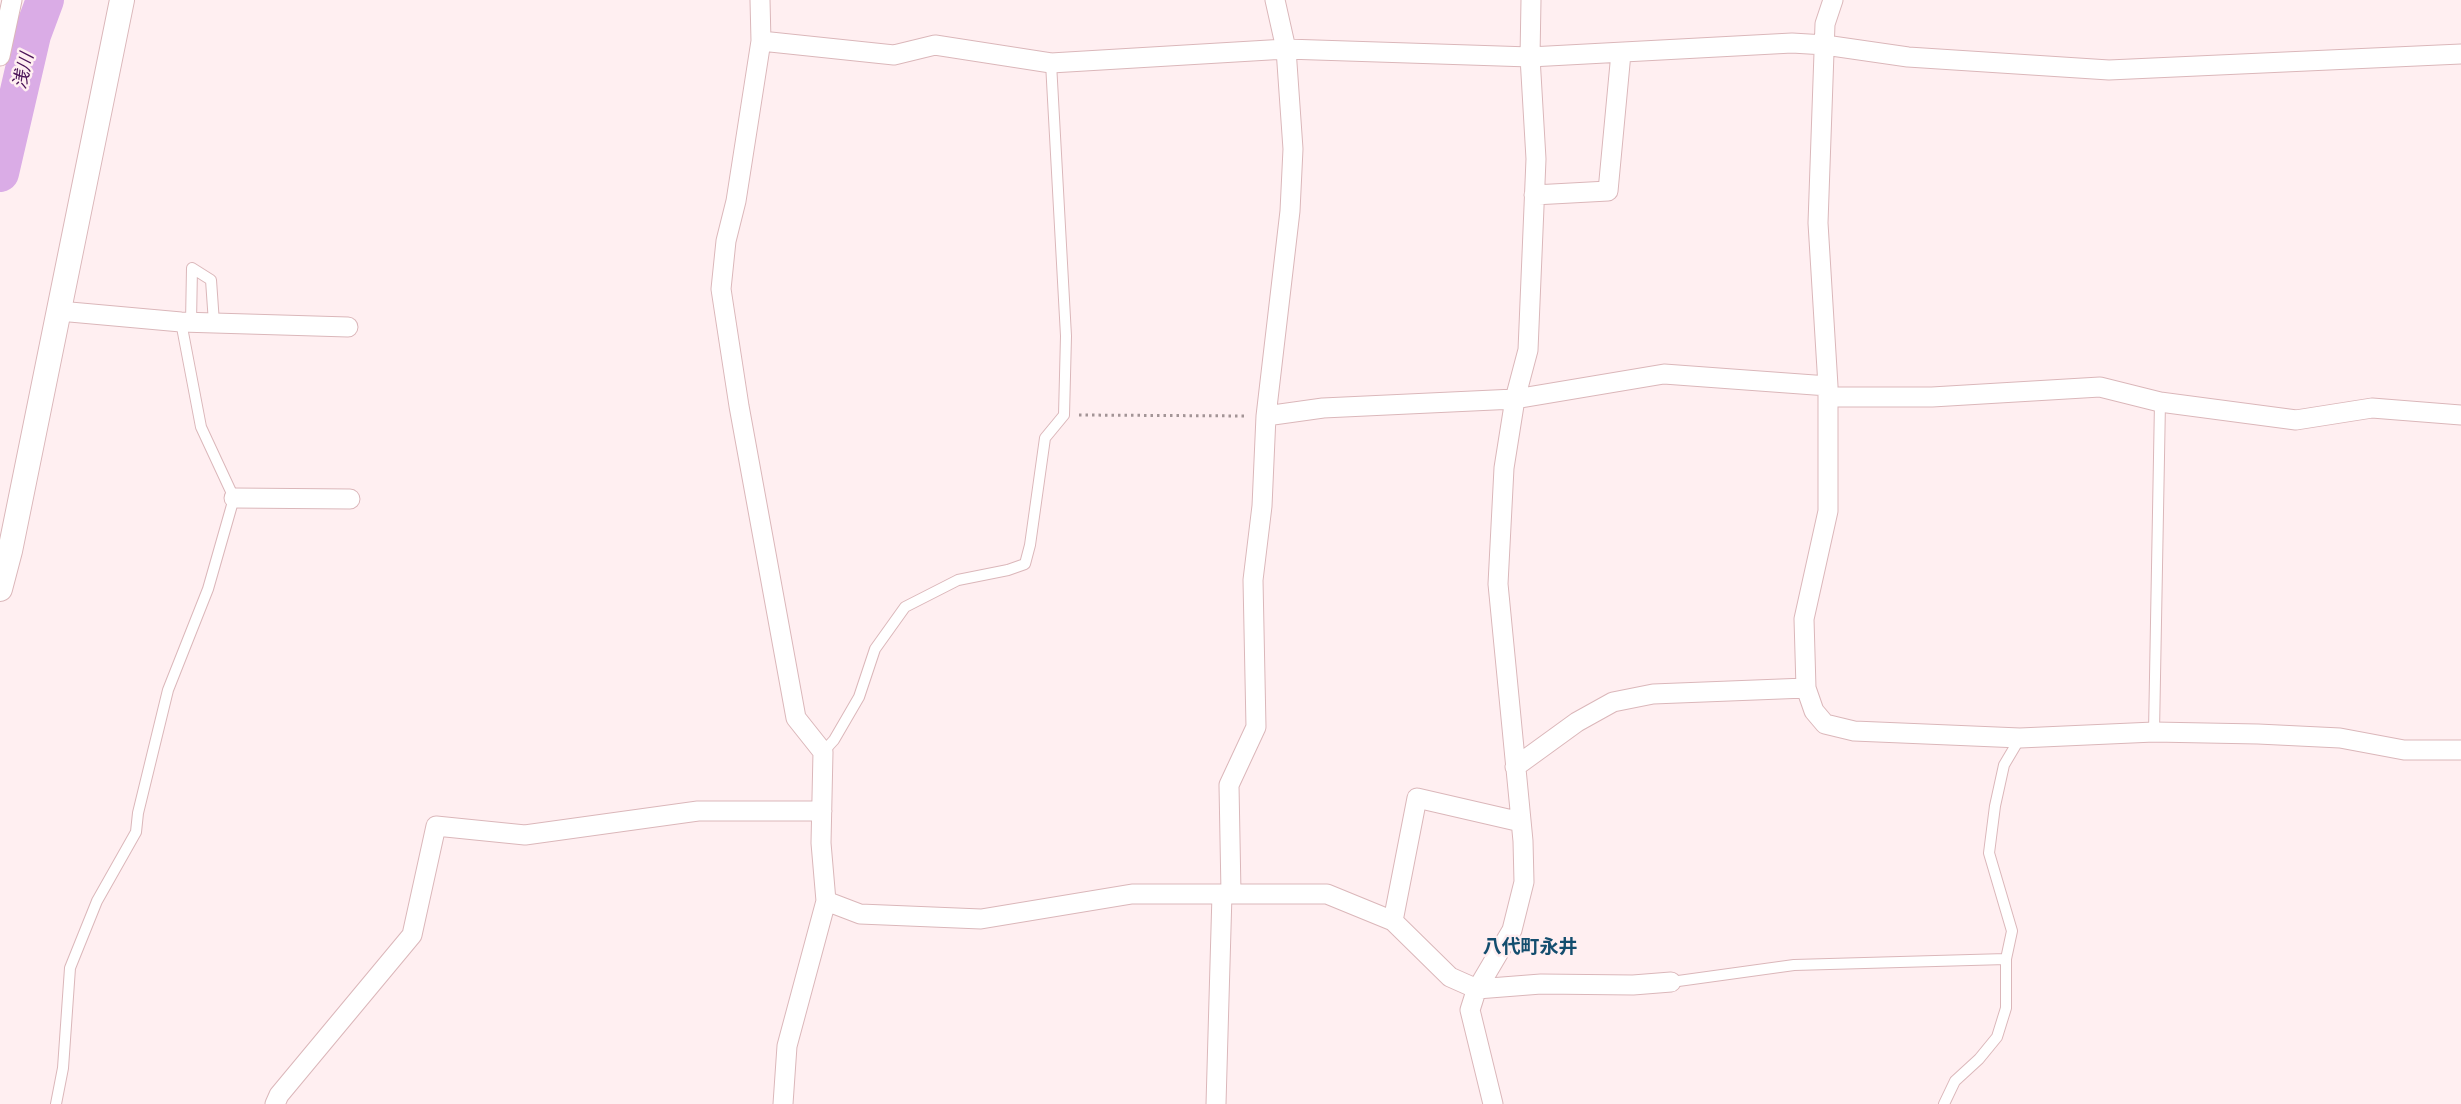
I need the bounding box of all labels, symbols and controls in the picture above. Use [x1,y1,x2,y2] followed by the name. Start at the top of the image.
[9,51,39,91] water label: 浅川
[1483,937,1577,959] district label: 八代町永井

